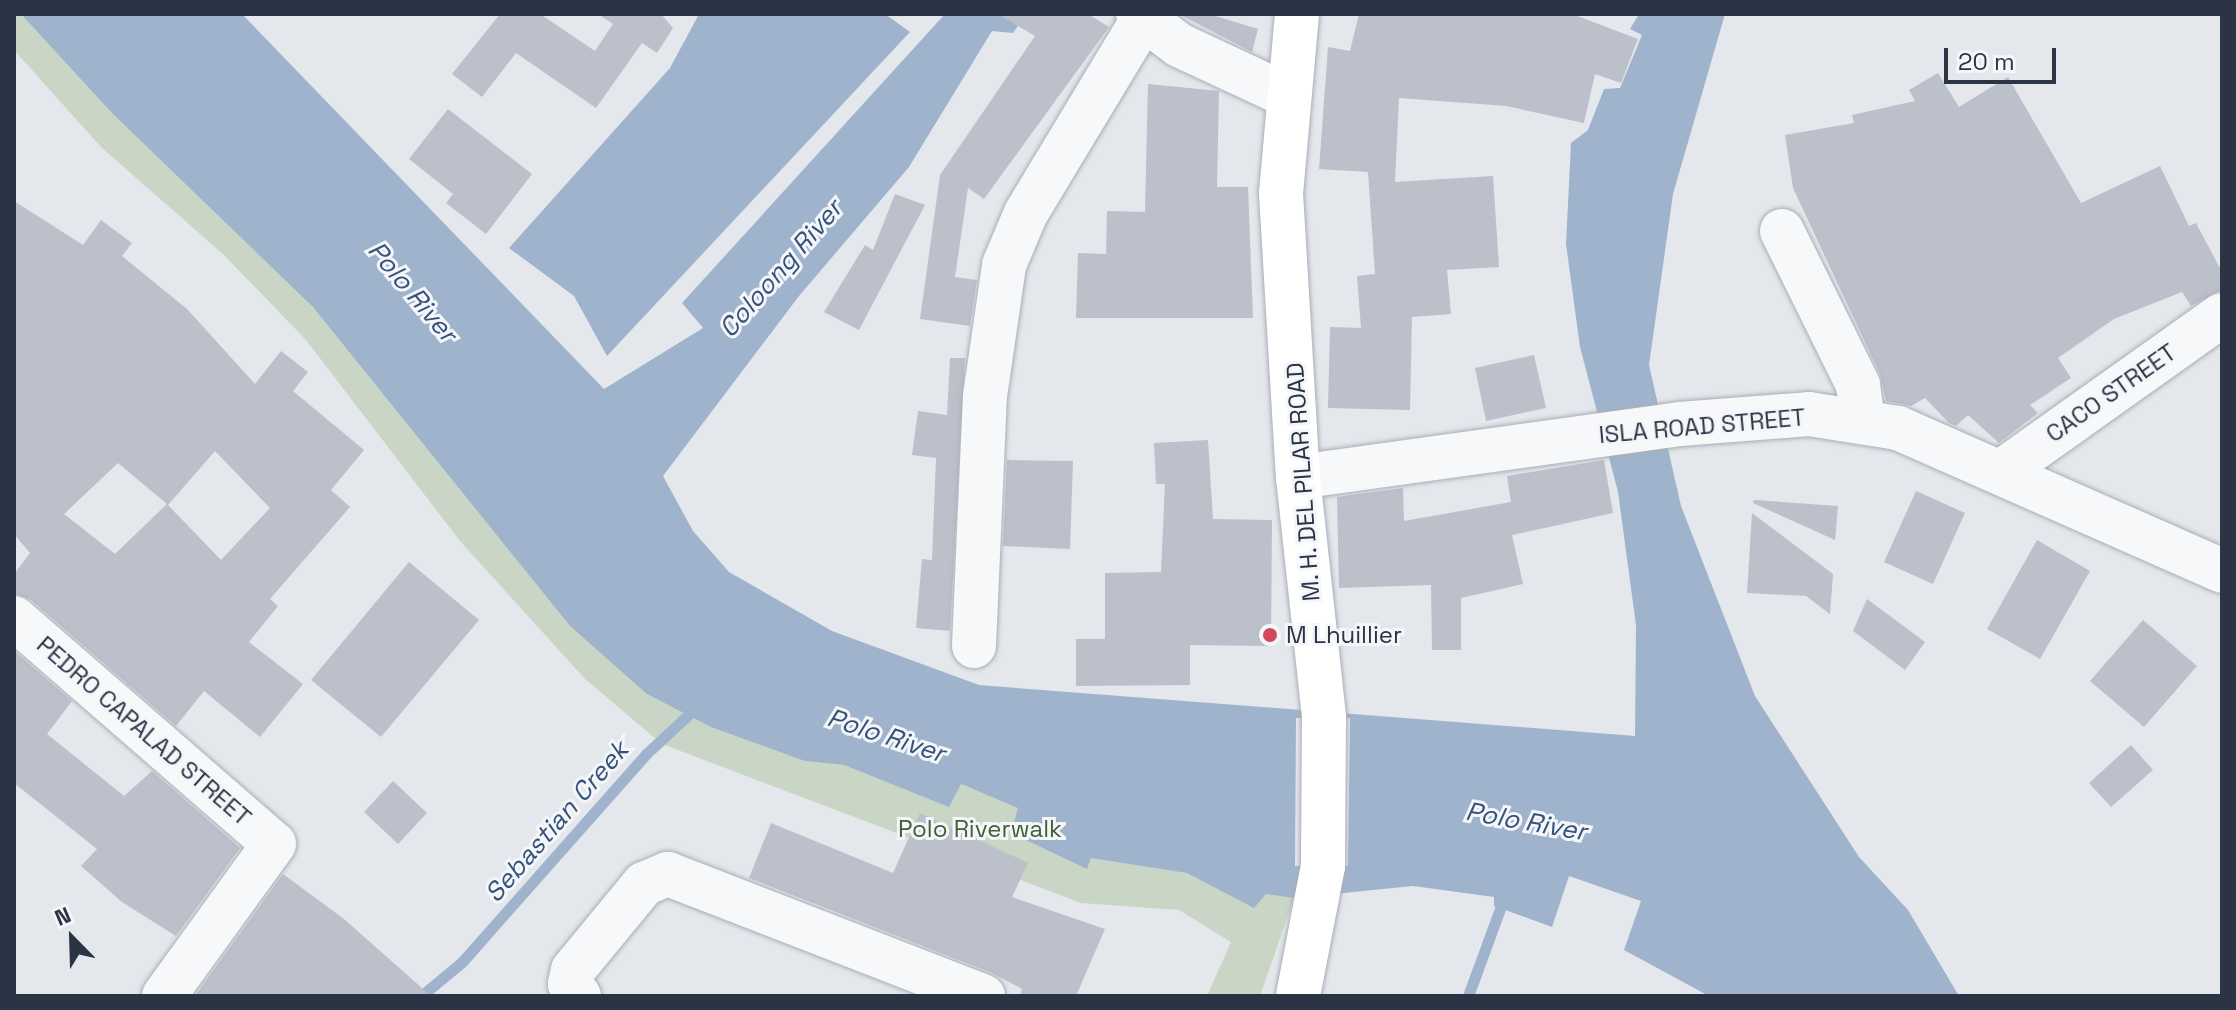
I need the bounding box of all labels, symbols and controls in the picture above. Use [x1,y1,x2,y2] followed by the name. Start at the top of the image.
[1948,32,2060,82] scale bar
[1958,46,2015,77] text: 20 m
[713,194,849,344] water label: Coloong River
[361,235,463,349] water label: Polo River
[2040,338,2182,448] street label: CACO STREET
[1280,361,1326,603] street label: M. H. DEL PILAR ROAD
[1597,403,1807,449] street label: ISLA ROAD STREET
[1286,621,1402,649] place label: M Lhuillier
[1261,626,1279,644] marker: M Lhuillier
[31,630,257,832] street label: PEDRO CAPALAD STREET
[823,702,949,770] water label: Polo River
[479,735,635,909] water label: Sebastian Creek
[1463,796,1589,848] water label: Polo River
[898,815,1062,843] park label: Polo Riverwalk
[32,898,112,978] north arrow
[50,900,75,932] text: N

